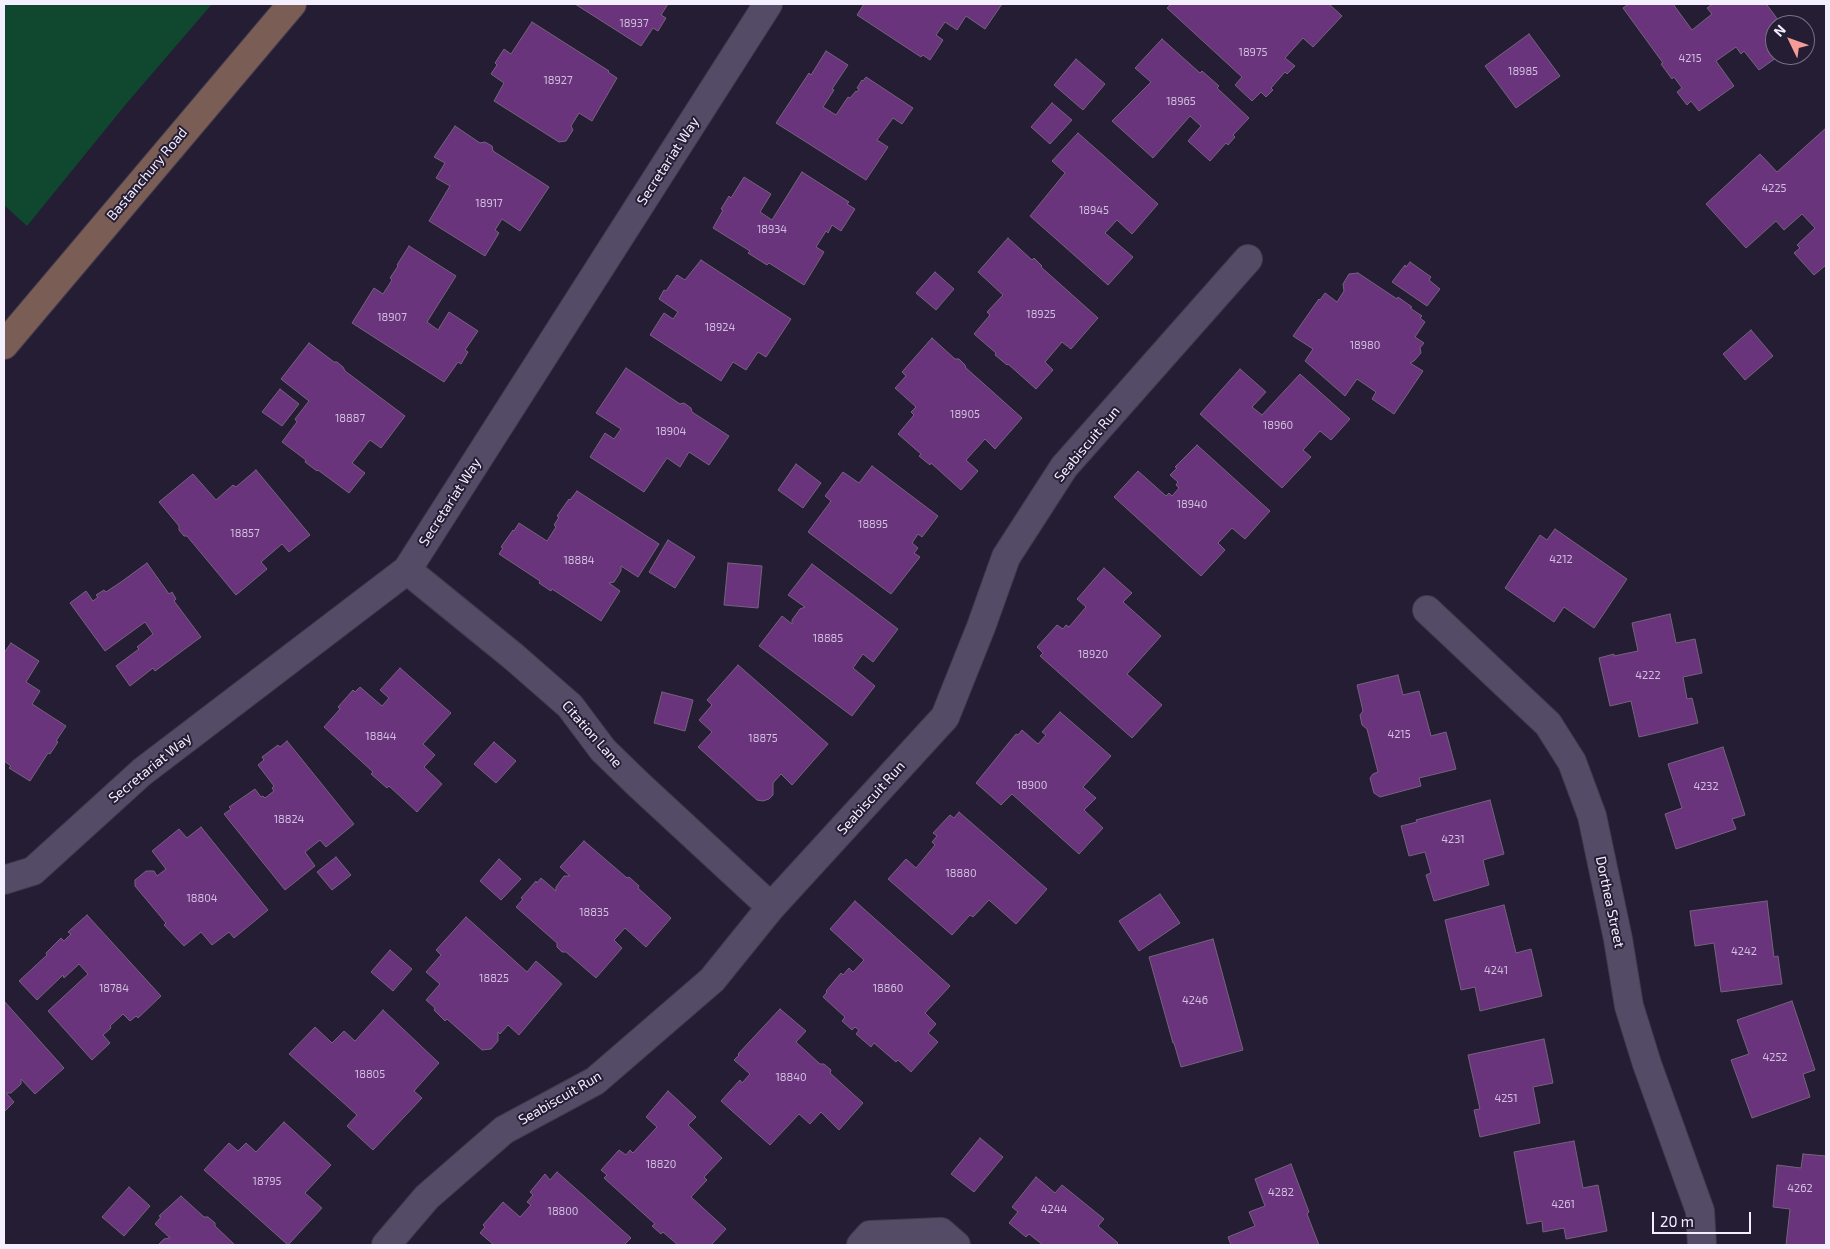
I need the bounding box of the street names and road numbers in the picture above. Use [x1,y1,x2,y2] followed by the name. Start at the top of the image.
[633,114,703,208] street label: Secretariat Way
[103,124,191,224] street label: Bastanchury Road
[1051,403,1123,485] street label: Seabiscuit Run
[415,455,485,549] street label: Secretariat Way
[558,697,626,771] street label: Citation Lane
[105,729,195,807] street label: Secretariat Way
[834,758,908,838] street label: Seabiscuit Run
[1592,854,1628,950] street label: Dorthea Street
[515,1067,605,1129] street label: Seabiscuit Run

